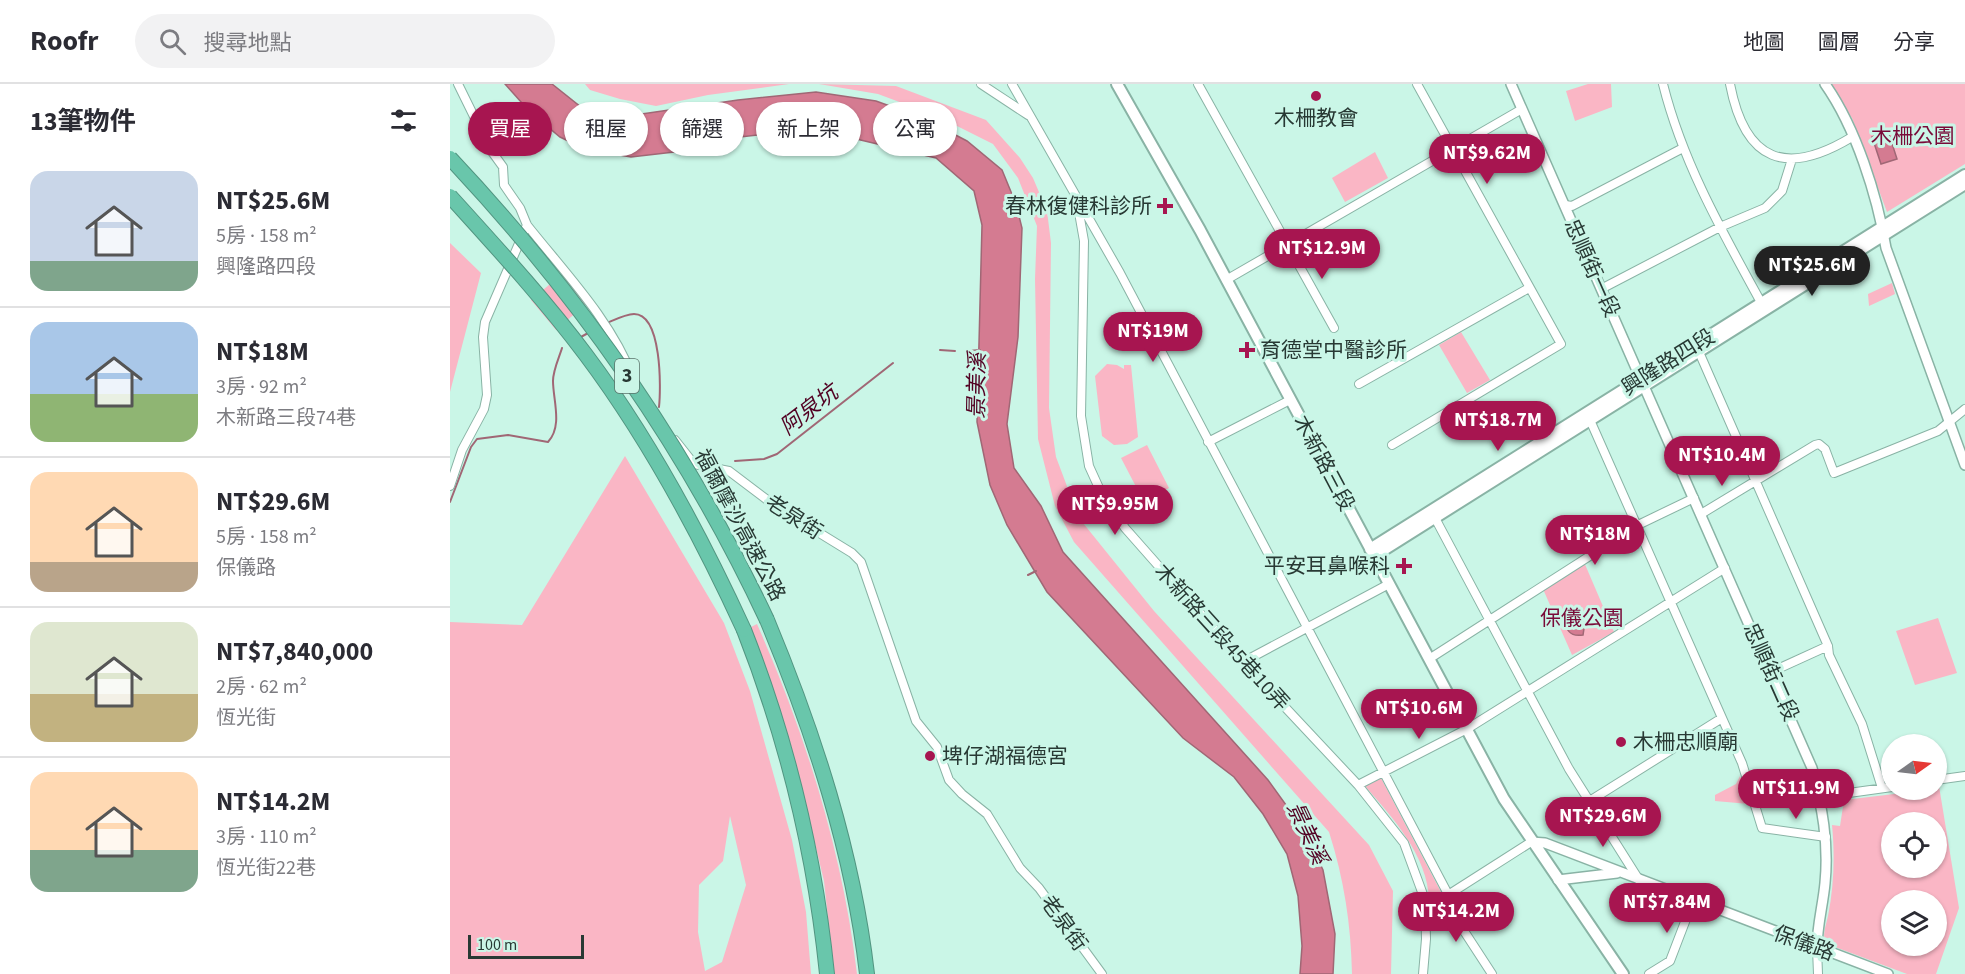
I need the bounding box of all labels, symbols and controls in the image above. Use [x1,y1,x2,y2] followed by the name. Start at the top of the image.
[135,14,555,68] search box
[30,21,99,61] text: Roofr
[156,25,189,58] icon: search
[204,27,292,59] text: 搜尋地點
[1743,27,1785,57] text: 地圖
[1818,27,1860,57] text: 圖層
[1893,27,1935,57] text: 分享
[1309,89,1323,103] marker: 木柵教會
[468,102,552,156] chip: 買屋
[564,102,648,156] chip: 租屋
[660,102,744,156] chip: 篩選
[756,102,861,156] chip: 新上架
[873,102,957,156] chip: 公寓
[30,103,135,140] text: 13筆物件
[1274,103,1358,133] place label: 木柵教會
[387,104,420,137] icon: filters
[1871,121,1955,151] park label: 木柵公園
[1425,134,1549,185] pin: NT$9.62M
[1443,139,1531,167] text: NT$9.62M
[216,182,330,219] text: NT$25.6M
[1005,191,1152,221] place label: 春林復健科診所
[78,195,150,267] icon: home
[1156,197,1174,215] marker: 春林復健科診所
[1557,214,1627,322] street label: 忠順街一段
[216,222,317,250] text: 5房 · 158 m²
[1260,229,1384,280] pin: NT$12.9M
[1278,234,1366,262] text: NT$12.9M
[1750,246,1874,297] pin: NT$25.6M
[1768,251,1856,279] text: NT$25.6M
[216,253,316,281] text: 興隆路四段
[1104,312,1202,363] pin: NT$19M
[1117,317,1189,345] text: NT$19M
[1616,321,1720,403] street label: 興隆路四段
[216,333,309,370] text: NT$18M
[1260,335,1407,365] place label: 育德堂中醫診所
[1238,341,1256,359] marker: 育德堂中醫診所
[78,346,150,418] icon: home
[960,350,994,419] water label: 景美溪
[615,359,639,393] road number: 3
[216,373,307,401] text: 3房 · 92 m²
[773,375,847,443] water label: 阿泉坑
[1436,401,1560,452] pin: NT$18.7M
[216,404,356,432] text: 木新路三段74巷
[1454,406,1542,434] text: NT$18.7M
[1286,410,1362,516] street label: 木新路三段
[1660,436,1784,487] pin: NT$10.4M
[1678,441,1766,469] text: NT$10.4M
[687,444,793,606] street label: 福爾摩沙高速公路
[216,483,330,520] text: NT$29.6M
[1053,485,1177,536] pin: NT$9.95M
[759,487,829,547] street label: 老泉街
[1071,490,1159,518] text: NT$9.95M
[78,496,150,568] icon: home
[1546,515,1644,566] pin: NT$18M
[1559,520,1631,548] text: NT$18M
[216,523,317,551] text: 5房 · 158 m²
[1264,551,1390,581] place label: 平安耳鼻喉科
[216,554,276,582] text: 保儀路
[1148,557,1296,717] street label: 木新路三段45巷10弄
[1395,557,1413,575] marker: 平安耳鼻喉科
[1540,603,1624,633] park label: 保儀公園
[1736,618,1806,726] street label: 忠順街二段
[216,633,373,670] text: NT$7,840,000
[78,646,150,718] icon: home
[216,673,307,701] text: 2房 · 62 m²
[1357,689,1481,740] pin: NT$10.6M
[1375,694,1463,722] text: NT$10.6M
[216,704,276,732] text: 恆光街
[1633,727,1738,757] place label: 木柵忠順廟
[1881,734,1947,800] north arrow
[1881,734,1947,956] map controls
[1614,735,1628,749] marker: 木柵忠順廟
[942,741,1068,771] place label: 埤仔湖福德宮
[923,749,937,763] marker: 埤仔湖福德宮
[1734,769,1858,820] pin: NT$11.9M
[1752,774,1840,802] text: NT$11.9M
[216,783,330,820] text: NT$14.2M
[78,796,150,868] icon: home
[1279,796,1337,872] water label: 景美溪
[1541,797,1665,848] pin: NT$29.6M
[1559,802,1647,830] text: NT$29.6M
[1881,812,1947,878] button: locate
[216,823,317,851] text: 3房 · 110 m²
[216,854,316,882] text: 恆光街22巷
[1605,883,1729,934] pin: NT$7.84M
[1623,888,1711,916] text: NT$7.84M
[1033,889,1095,957] street label: 老泉街
[1881,890,1947,956] button: layers
[1394,892,1518,943] pin: NT$14.2M
[1412,897,1500,925] text: NT$14.2M
[1769,918,1839,968] street label: 保儀路
[468,932,584,960] scale bar
[477,934,517,956] text: 100 m

